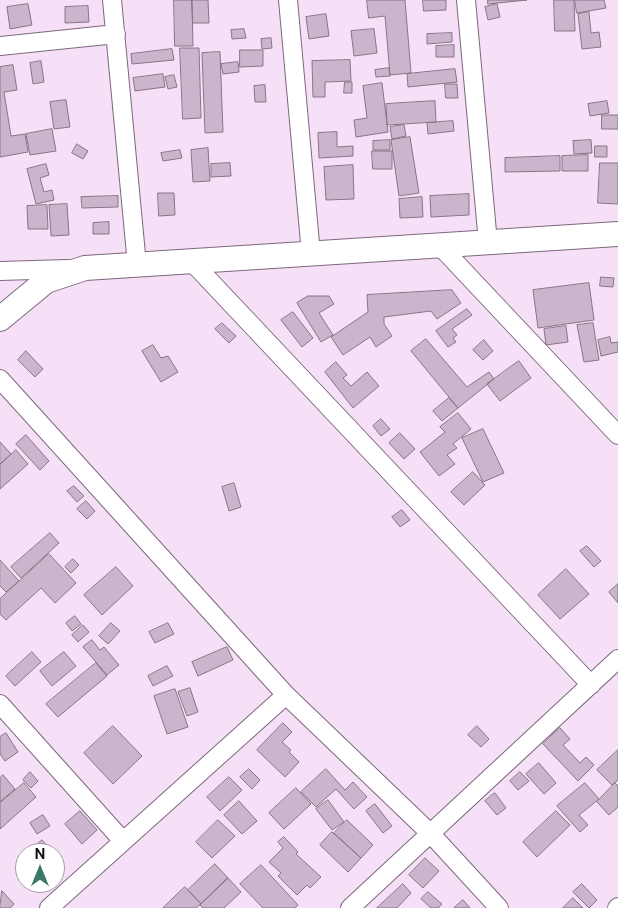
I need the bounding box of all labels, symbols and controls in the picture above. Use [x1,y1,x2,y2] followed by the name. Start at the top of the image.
[15,843,65,893] north arrow
[35,846,45,862] text: N

